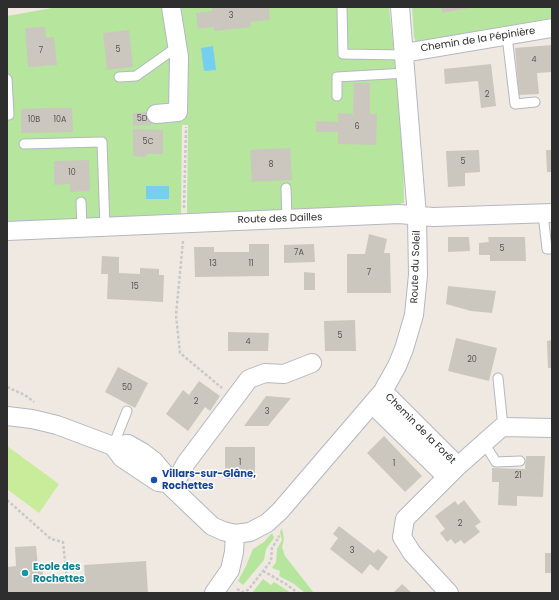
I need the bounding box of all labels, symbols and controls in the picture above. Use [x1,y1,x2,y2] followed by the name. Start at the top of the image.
[229,11,233,21] house number: 3
[420,25,536,55] street label: Chemin de la Pépinière
[115,45,121,55] house number: 5
[39,46,43,56] house number: 7
[531,55,537,65] house number: 4
[485,90,489,100] house number: 2
[137,114,147,124] house number: 5D
[28,115,40,125] house number: 10B
[54,115,66,125] house number: 10A
[354,122,360,132] house number: 6
[142,137,154,147] house number: 5C
[460,157,466,167] house number: 5
[268,160,274,170] house number: 8
[68,168,76,178] house number: 10
[237,212,323,226] street label: Route des Dailles
[409,230,423,304] street label: Route du Soleil
[499,244,505,254] house number: 5
[294,248,304,258] house number: 7A
[209,259,217,269] house number: 13
[248,259,254,269] house number: 11
[367,268,371,278] house number: 7
[131,282,139,292] house number: 15
[337,331,343,341] house number: 5
[245,337,251,347] house number: 4
[467,355,477,365] house number: 20
[122,383,132,393] house number: 50
[382,391,458,467] street label: Chemin de la Forêt
[194,397,198,407] house number: 2
[265,407,269,417] house number: 3
[239,458,241,468] house number: 1
[393,459,395,469] house number: 1
[162,468,256,492] place label: Villars-sur-Glâne, Rochettes
[514,471,522,481] house number: 21
[149,475,159,485] marker: Villars-sur-Glâne, Rochettes
[458,519,462,529] house number: 2
[350,546,354,556] house number: 3
[33,561,85,584] place label: Ecole des Rochettes
[20,568,30,578] marker: Ecole des Rochettes

